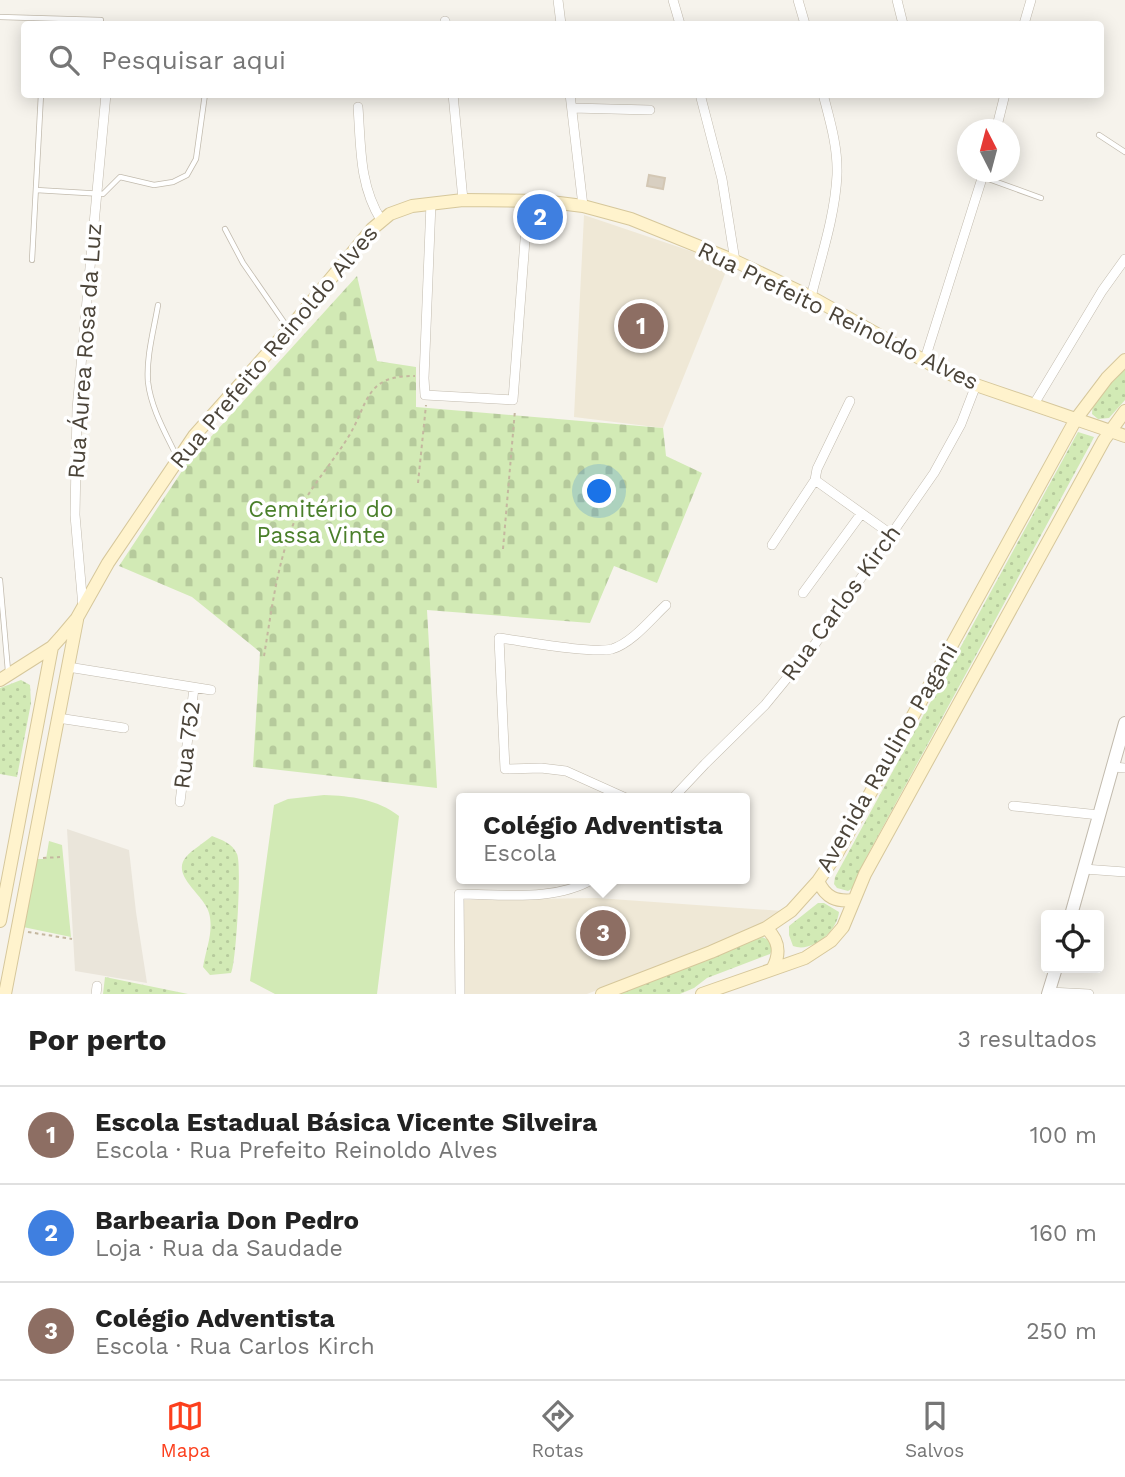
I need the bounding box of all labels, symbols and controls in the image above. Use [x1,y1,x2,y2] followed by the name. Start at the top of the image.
[21,21,1104,98] search box
[45,41,83,79] icon: search
[101,45,286,75] text: Pesquisar aqui
[957,119,1020,182] north arrow
[517,191,563,243] pin: 2
[164,220,384,474] street label: Rua Prefeito Reinoldo Alves
[63,222,107,480] street label: Rua Áurea Rosa da Luz
[693,236,983,396] street label: Rua Prefeito Reinoldo Alves
[618,300,664,352] pin: 1
[582,474,616,508] your location
[248,496,394,549] park label: Cemitério do Passa Vinte
[775,520,907,686] street label: Rua Carlos Kirch
[811,639,963,877] street label: Avenida Raulino Pagani
[168,700,206,790] street label: Rua 752
[456,793,750,884] popup
[483,810,723,840] text: Colégio Adventista
[483,840,557,867] text: Escola
[580,907,626,959] pin: 3
[1041,910,1104,973] map controls
[1041,910,1104,973] button: locate
[28,1022,166,1057] text: Por perto
[958,1026,1097,1053] text: 3 resultados
[95,1107,597,1137] text: Escola Estadual Básica Vicente Silveira
[46,1122,56,1149] text: 1
[1030,1122,1097,1149] text: 100 m
[95,1137,498,1164] text: Escola · Rua Prefeito Reinoldo Alves
[95,1205,359,1235] text: Barbearia Don Pedro
[44,1220,58,1247] text: 2
[1030,1220,1097,1247] text: 160 m
[95,1235,343,1262] text: Loja · Rua da Saudade
[95,1303,335,1333] text: Colégio Adventista
[44,1318,58,1345] text: 3
[1026,1318,1097,1345] text: 250 m
[95,1333,375,1360] text: Escola · Rua Carlos Kirch
[161,1397,210,1462] tab: Mapa
[531,1397,584,1462] tab: Rotas
[905,1397,964,1462] tab: Salvos

